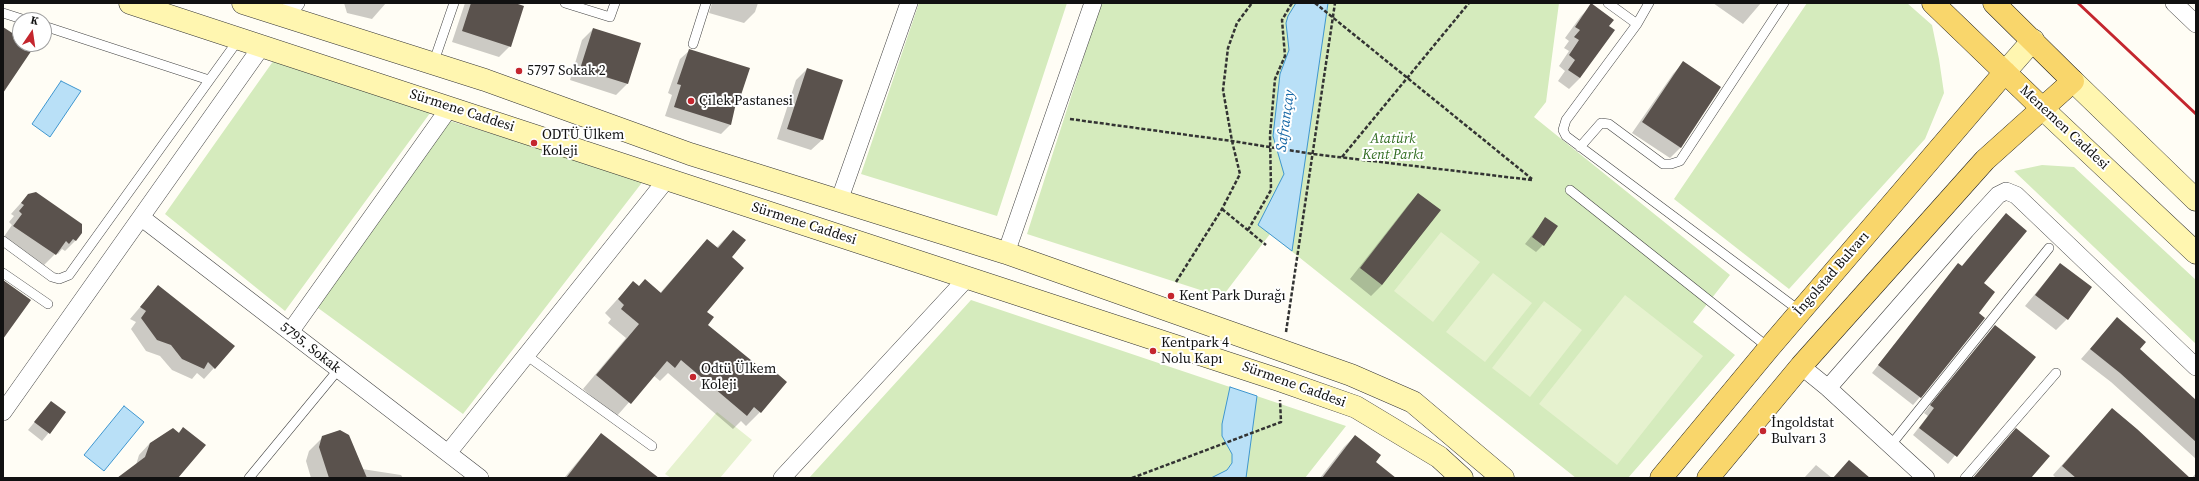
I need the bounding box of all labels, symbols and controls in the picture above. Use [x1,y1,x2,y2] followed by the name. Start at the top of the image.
[12,12,52,52] north arrow
[29,13,40,29] text: K
[527,63,606,79] place label: 5797 Sokak 2
[514,66,524,76] marker: 5797 Sokak 2
[2016,82,2112,174] street label: Menemen Caddesi
[408,86,516,136] street label: Sürmene Caddesi
[1273,89,1299,153] water label: Safrançay
[699,93,793,109] place label: Çilek Pastanesi
[686,96,696,106] marker: Çilek Pastanesi
[542,127,624,160] place label: ODTÜ Ülkem Koleji
[1362,131,1424,164] park label: Atatürk Kent Parkı
[529,138,539,148] marker: ODTÜ Ülkem Koleji
[750,199,858,249] street label: Sürmene Caddesi
[1791,228,1873,320] street label: İngolstad Bulvarı
[1179,288,1286,304] place label: Kent Park Durağı
[1166,291,1176,301] marker: Kent Park Durağı
[276,319,344,377] street label: 5795. Sokak
[1161,335,1229,368] place label: Kentpark 4 Nolu Kapı
[1148,346,1158,356] marker: Kentpark 4 Nolu Kapı
[1240,358,1348,412] street label: Sürmene Caddesi
[701,361,776,394] place label: Odtü Ülkem Koleji
[688,372,698,382] marker: Odtü Ülkem Koleji
[1771,415,1834,448] place label: İngoldstat Bulvarı 3
[1758,426,1768,436] marker: İngoldstat Bulvarı 3

